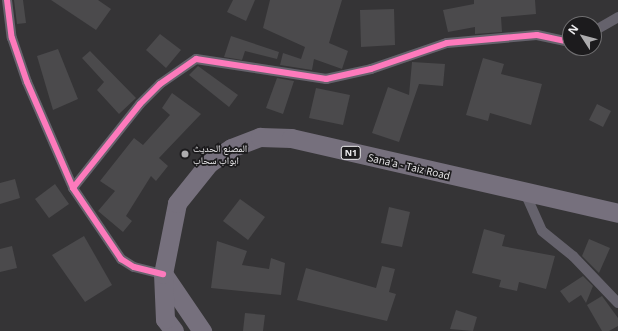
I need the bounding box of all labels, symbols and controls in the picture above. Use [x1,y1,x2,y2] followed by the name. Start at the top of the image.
[562,16,602,56] north arrow
[564,21,581,37] text: N
[193,142,247,166] place label: المصنع الحديث ابواب سحاب
[340,146,362,160] road number: N1
[180,149,190,159] marker: المصنع الحديث ابواب سحاب
[367,152,451,182] street label: Sana'a - Taiz Road

